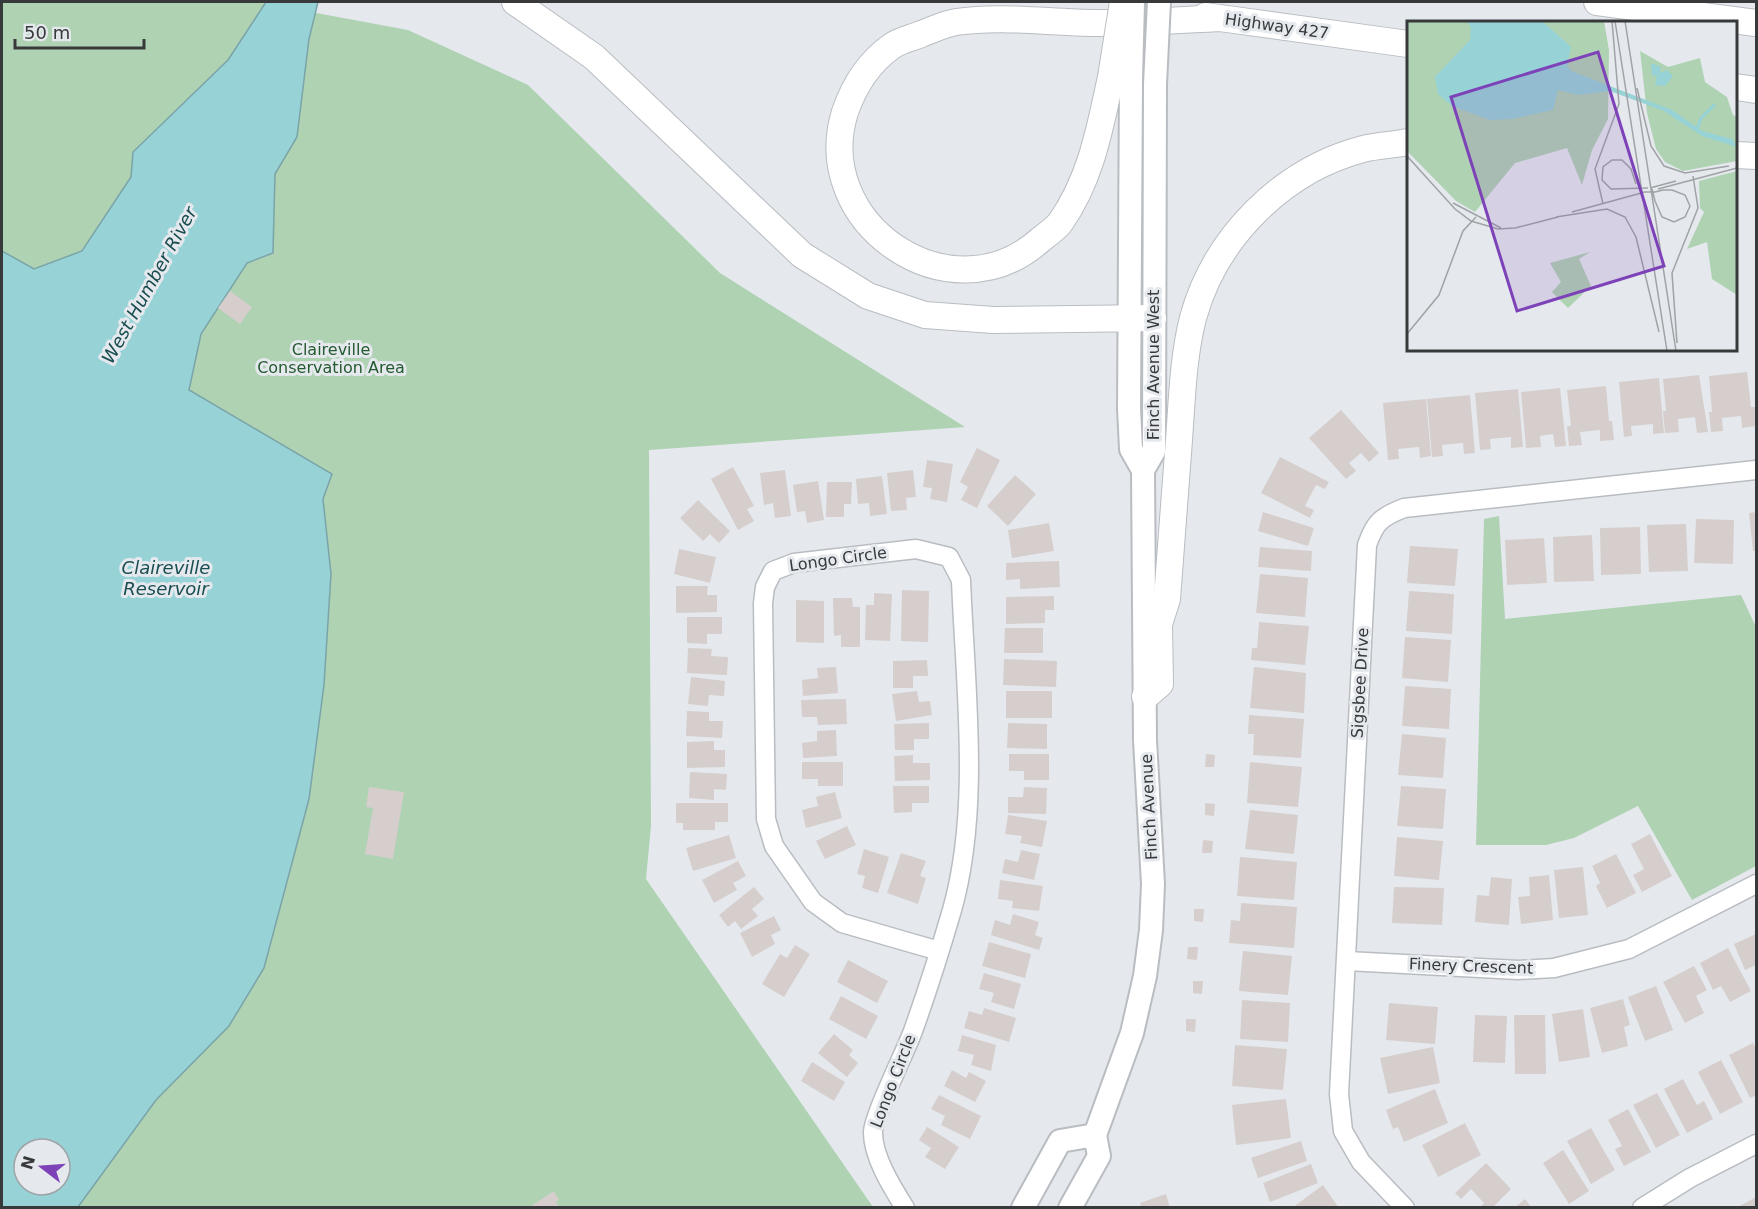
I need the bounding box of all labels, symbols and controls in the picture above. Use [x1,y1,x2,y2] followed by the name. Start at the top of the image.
[1224,9,1330,43] street label: Highway 427
[15,12,144,50] scale bar
[1407,21,1737,351] inset map
[24,22,70,43] text: 50 m
[97,202,202,367] water label: West Humber River
[1144,290,1163,440] street label: Finch Avenue West
[257,340,405,377] park label: Claireville Conservation Area
[788,543,888,575] street label: Longo Circle
[122,557,210,599] water label: Claireville Reservoir
[1348,627,1372,739] street label: Sigsbee Drive
[1137,754,1161,860] street label: Finch Avenue
[1409,954,1533,978] street label: Finery Crescent
[866,1032,920,1130] street label: Longo Circle
[12,1137,72,1197] north arrow
[17,1154,39,1172] text: N

